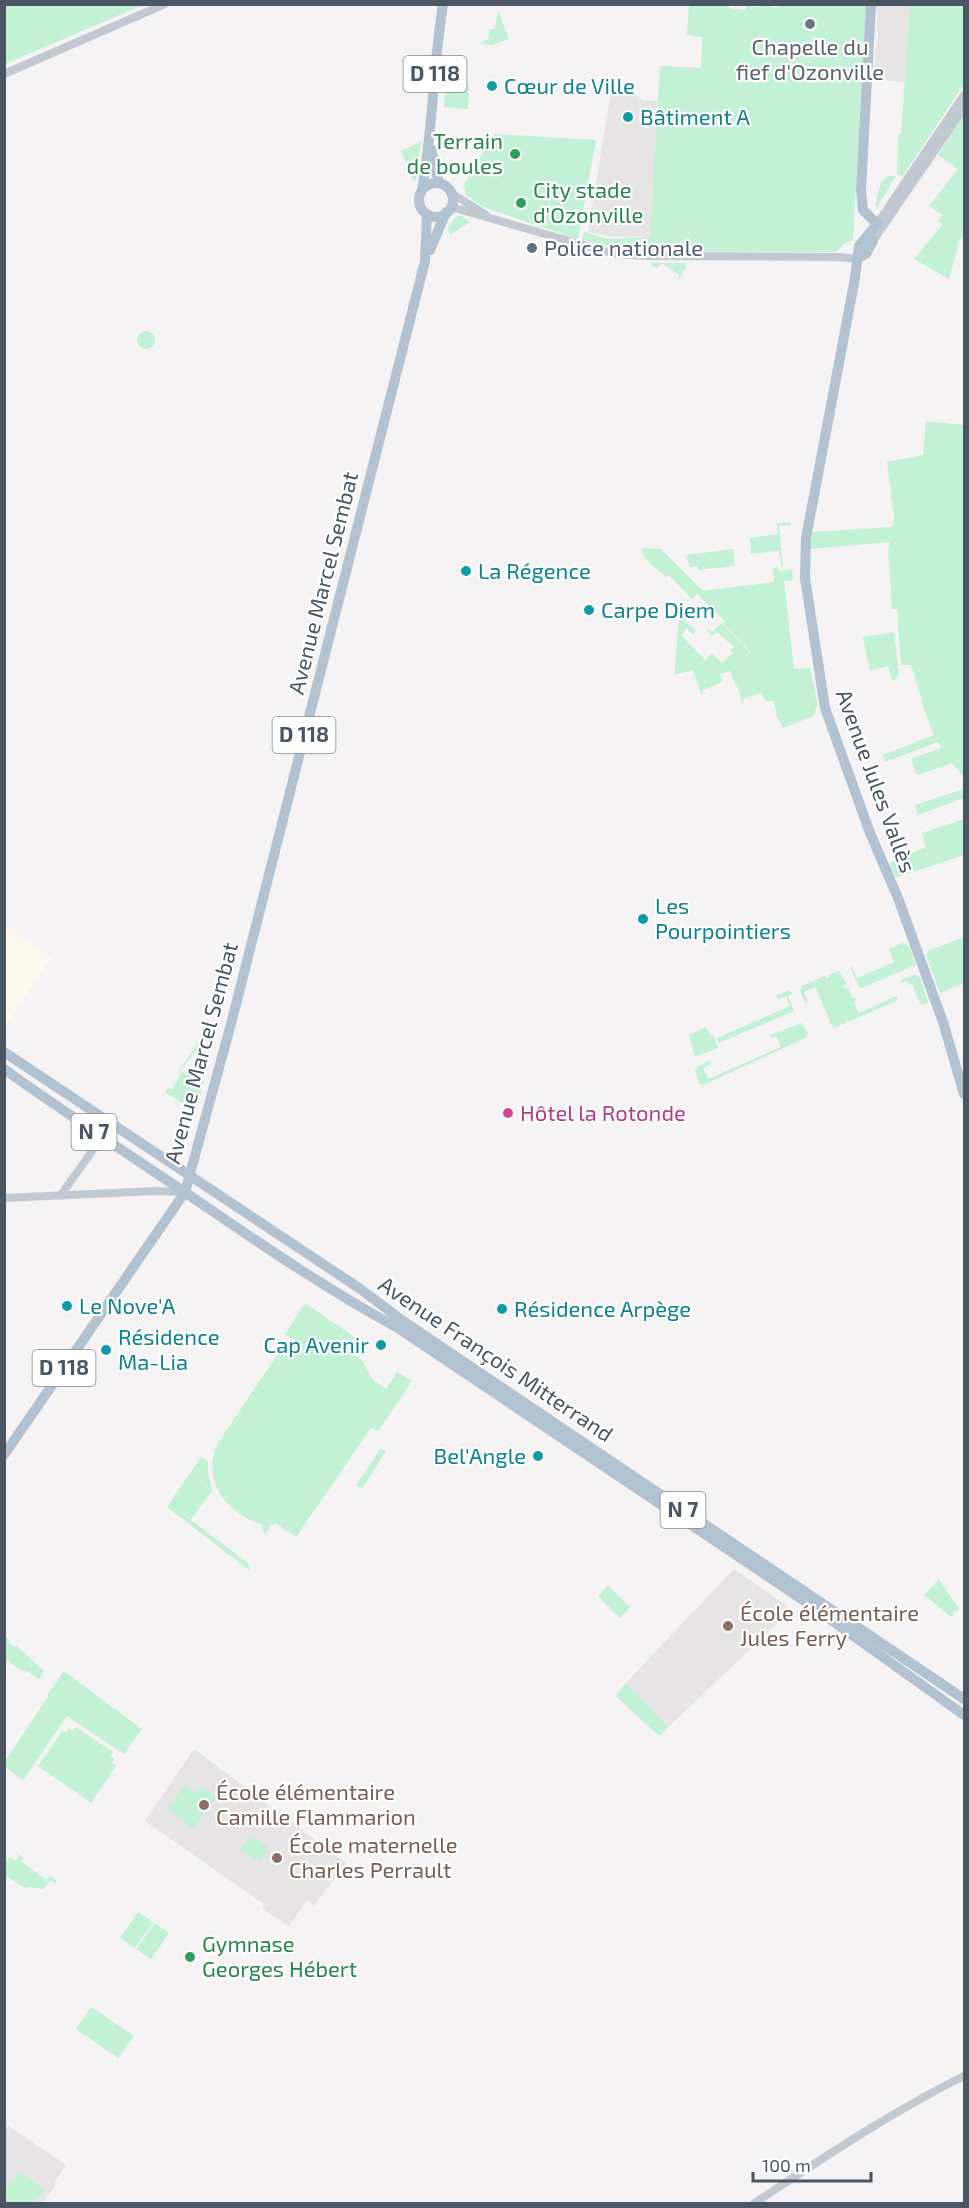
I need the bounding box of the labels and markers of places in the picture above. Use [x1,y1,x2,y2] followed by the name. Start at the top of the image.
[803,17,817,31] marker: Chapelle du fief d'Ozonville
[736,33,884,84] place label: Chapelle du fief d'Ozonville
[504,72,635,98] place label: Cœur de Ville
[485,79,499,93] marker: Cœur de Ville
[640,103,750,129] place label: Bâtiment A
[621,110,635,124] marker: Bâtiment A
[407,127,503,178] place label: Terrain de boules
[508,147,522,161] marker: Terrain de boules
[533,176,643,227] place label: City stade d'Ozonville
[514,196,528,210] marker: City stade d'Ozonville
[544,234,703,260] place label: Police nationale
[525,241,539,255] marker: Police nationale
[478,557,591,583] place label: La Régence
[459,564,473,578] marker: La Régence
[601,596,715,622] place label: Carpe Diem
[582,603,596,617] marker: Carpe Diem
[655,892,791,943] place label: Les Pourpointiers
[636,912,650,926] marker: Les Pourpointiers
[520,1099,686,1125] place label: Hôtel la Rotonde
[501,1106,515,1120] marker: Hôtel la Rotonde
[79,1292,176,1318] place label: Le Nove'A
[514,1295,691,1321] place label: Résidence Arpège
[60,1299,74,1313] marker: Le Nove'A
[495,1302,509,1316] marker: Résidence Arpège
[118,1323,220,1374] place label: Résidence Ma-Lia
[264,1331,369,1357] place label: Cap Avenir
[374,1338,388,1352] marker: Cap Avenir
[99,1343,113,1357] marker: Résidence Ma-Lia
[434,1442,526,1468] place label: Bel'Angle
[531,1449,545,1463] marker: Bel'Angle
[740,1599,919,1650] place label: École élémentaire Jules Ferry
[721,1619,735,1633] marker: École élémentaire Jules Ferry
[216,1778,416,1829] place label: École élémentaire Camille Flammarion
[197,1798,211,1812] marker: École élémentaire Camille Flammarion
[289,1831,458,1882] place label: École maternelle Charles Perrault
[270,1851,284,1865] marker: École maternelle Charles Perrault
[202,1930,357,1981] place label: Gymnase Georges Hébert
[183,1950,197,1964] marker: Gymnase Georges Hébert

